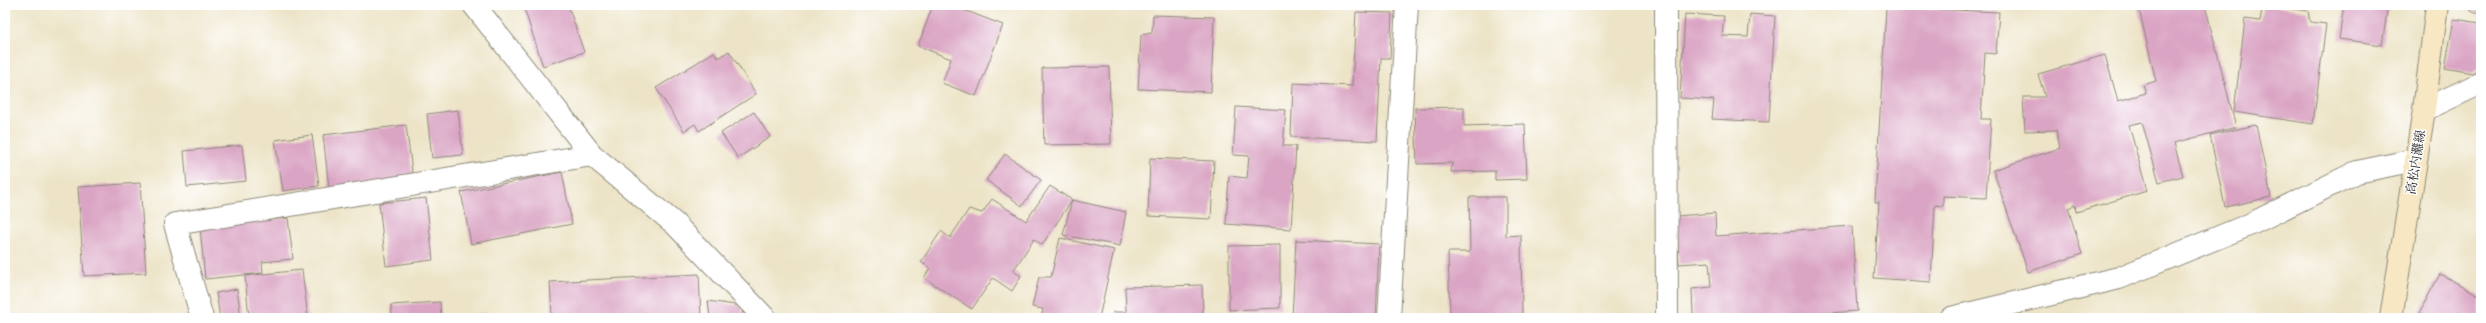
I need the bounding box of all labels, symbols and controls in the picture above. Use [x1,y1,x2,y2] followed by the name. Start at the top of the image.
[2402,129,2430,196] street label: 高松内灘線

